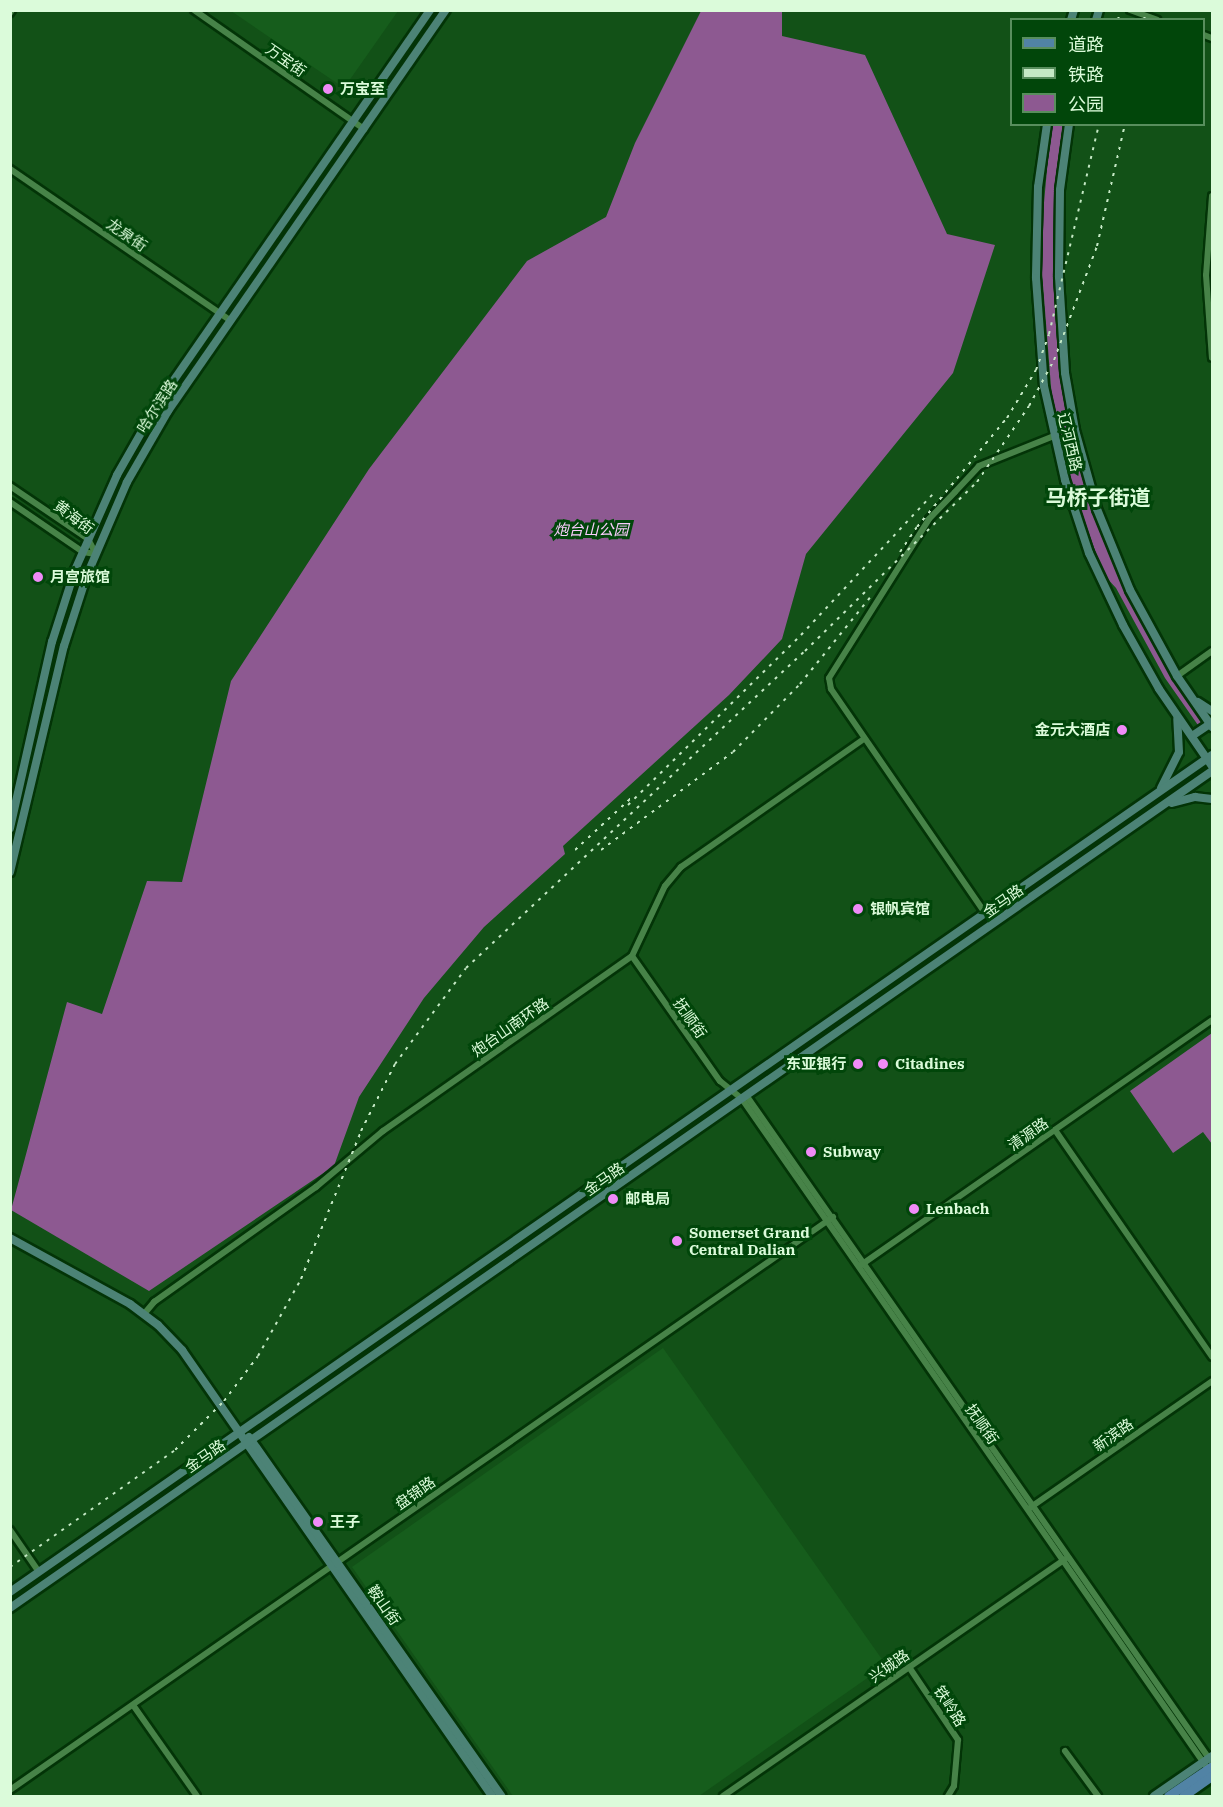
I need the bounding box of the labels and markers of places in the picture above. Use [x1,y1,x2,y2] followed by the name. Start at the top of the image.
[340,80,385,98] place label: 万宝至
[321,82,335,96] marker: 万宝至
[50,568,110,586] place label: 月宫旅馆
[31,570,45,584] marker: 月宫旅馆
[1035,721,1110,739] place label: 金元大酒店
[1115,723,1129,737] marker: 金元大酒店
[870,900,930,918] place label: 银帆宾馆
[851,902,865,916] marker: 银帆宾馆
[786,1055,846,1073] place label: 东亚银行
[895,1055,965,1073] place label: Citadines
[851,1057,865,1071] marker: 东亚银行
[876,1057,890,1071] marker: Citadines
[823,1143,881,1161] place label: Subway
[804,1145,818,1159] marker: Subway
[625,1190,670,1208] place label: 邮电局
[606,1192,620,1206] marker: 邮电局
[926,1200,990,1218] place label: Lenbach
[907,1202,921,1216] marker: Lenbach
[689,1223,810,1258] place label: Somerset Grand Central Dalian
[670,1234,684,1248] marker: Somerset Grand Central Dalian
[330,1513,360,1531] place label: 王子
[311,1515,325,1529] marker: 王子

